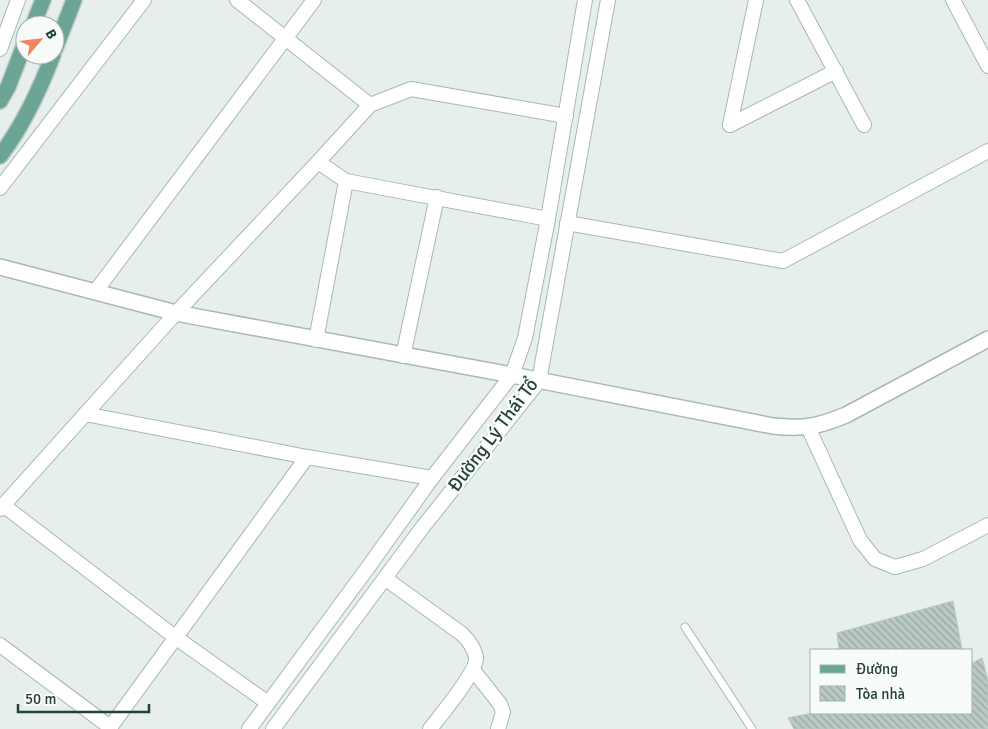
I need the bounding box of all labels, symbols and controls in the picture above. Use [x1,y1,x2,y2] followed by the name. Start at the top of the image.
[15,15,65,65] north arrow
[42,26,61,42] text: B
[442,373,544,497] street label: Đường Lý Thái Tổ
[810,649,973,714] legend
[856,660,898,678] text: Đường
[18,682,149,714] scale bar
[856,685,905,703] text: Tòa nhà
[25,690,56,708] text: 50 m

